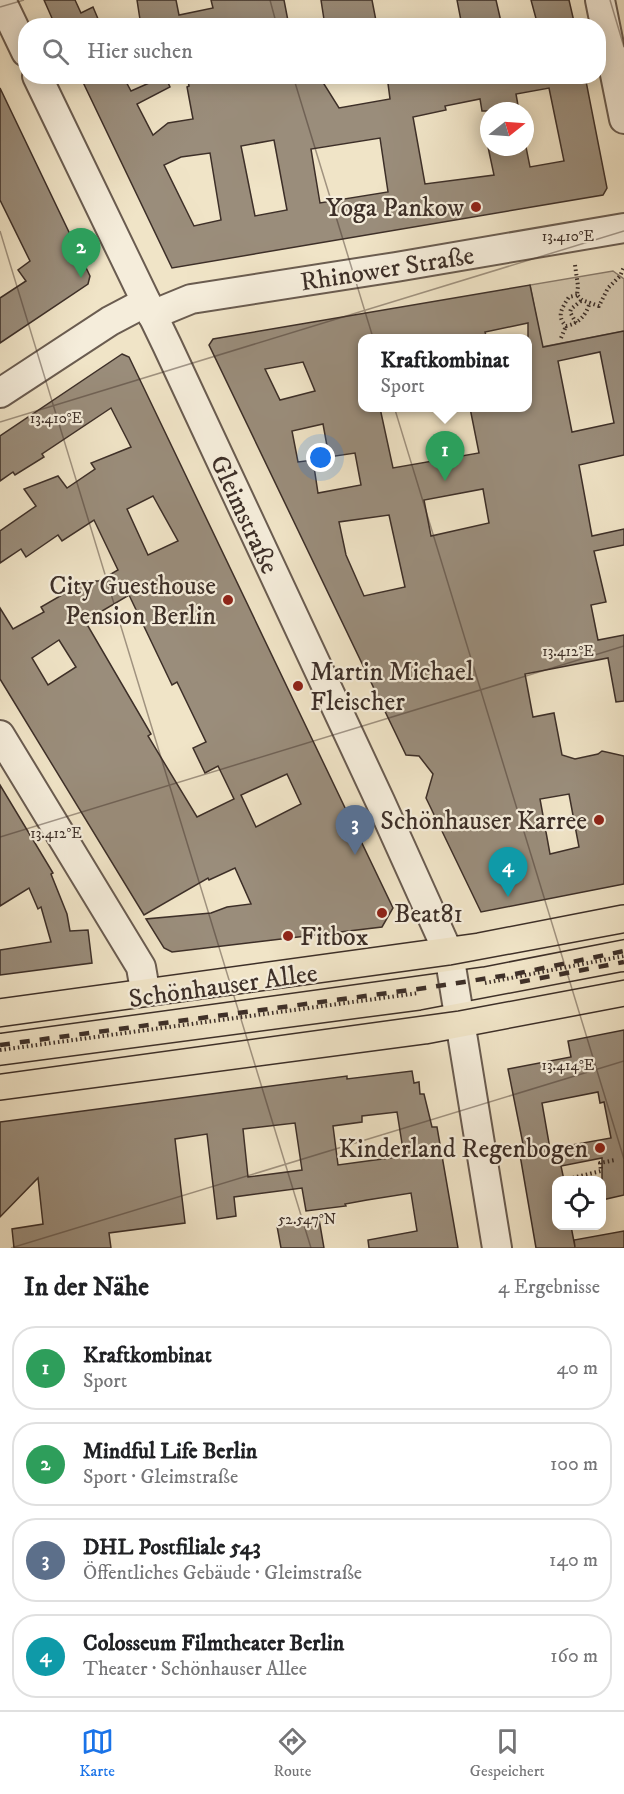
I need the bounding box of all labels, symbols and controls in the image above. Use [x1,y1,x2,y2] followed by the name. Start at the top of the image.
[18,18,606,84] search box
[39,35,72,68] icon: search
[87,38,193,65] text: Hier suchen
[480,102,534,156] north arrow
[326,192,464,225] place label: Yoga Pankow
[469,200,483,214] marker: Yoga Pankow
[542,227,595,246] text: 13.410°E
[62,228,100,278] pin: 2
[298,239,477,300] street label: Rhinower Straße
[358,334,532,412] popup
[381,347,509,374] text: Kraftkombinat
[381,374,425,399] text: Sport
[30,409,83,428] text: 13.410°E
[426,432,464,481] pin: 1
[306,443,335,472] your location
[202,450,285,579] street label: Gleimstraße
[49,570,216,633] place label: City Guesthouse Pension Berlin
[221,593,235,607] marker: City Guesthouse Pension Berlin
[542,642,594,661] text: 13.412°E
[310,656,474,719] place label: Martin Michael Fleischer
[291,679,305,693] marker: Martin Michael Fleischer
[380,805,587,838] place label: Schönhauser Karree
[336,806,374,855] pin: 3
[592,813,606,827] marker: Schönhauser Karree
[30,824,82,843] text: 13.412°E
[488,848,528,897] pin: 4
[394,898,463,931] place label: Beat81
[375,906,389,920] marker: Beat81
[300,921,369,954] place label: Fitbox
[281,929,295,943] marker: Fitbox
[127,957,320,1016] street label: Schönhauser Allee
[541,1056,595,1075] text: 13.414°E
[339,1133,588,1166] place label: Kinderland Regenbogen
[593,1141,607,1155] marker: Kinderland Regenbogen
[552,1176,606,1230] map controls
[552,1176,606,1230] button: locate
[278,1210,336,1229] text: 52.547°N
[24,1271,149,1304] text: In der Nähe
[498,1275,600,1300] text: 4 Ergebnisse
[83,1342,212,1369] text: Kraftkombinat
[42,1356,49,1381] text: 1
[556,1356,598,1381] text: 40 m
[83,1369,127,1394] text: Sport
[83,1438,257,1465] text: Mindful Life Berlin
[41,1452,50,1477] text: 2
[550,1452,598,1477] text: 100 m
[83,1465,238,1490] text: Sport · Gleimstraße
[83,1534,261,1561] text: DHL Postfiliale 543
[42,1548,49,1573] text: 3
[549,1548,598,1573] text: 140 m
[83,1561,362,1586] text: Öffentliches Gebäude · Gleimstraße
[83,1630,344,1657] text: Colosseum Filmtheater Berlin
[40,1644,51,1669] text: 4
[550,1644,598,1669] text: 160 m
[83,1657,307,1682] text: Theater · Schönhauser Allee
[79,1725,115,1781] tab: Karte
[274,1725,311,1781] tab: Route
[470,1725,545,1781] tab: Gespeichert

